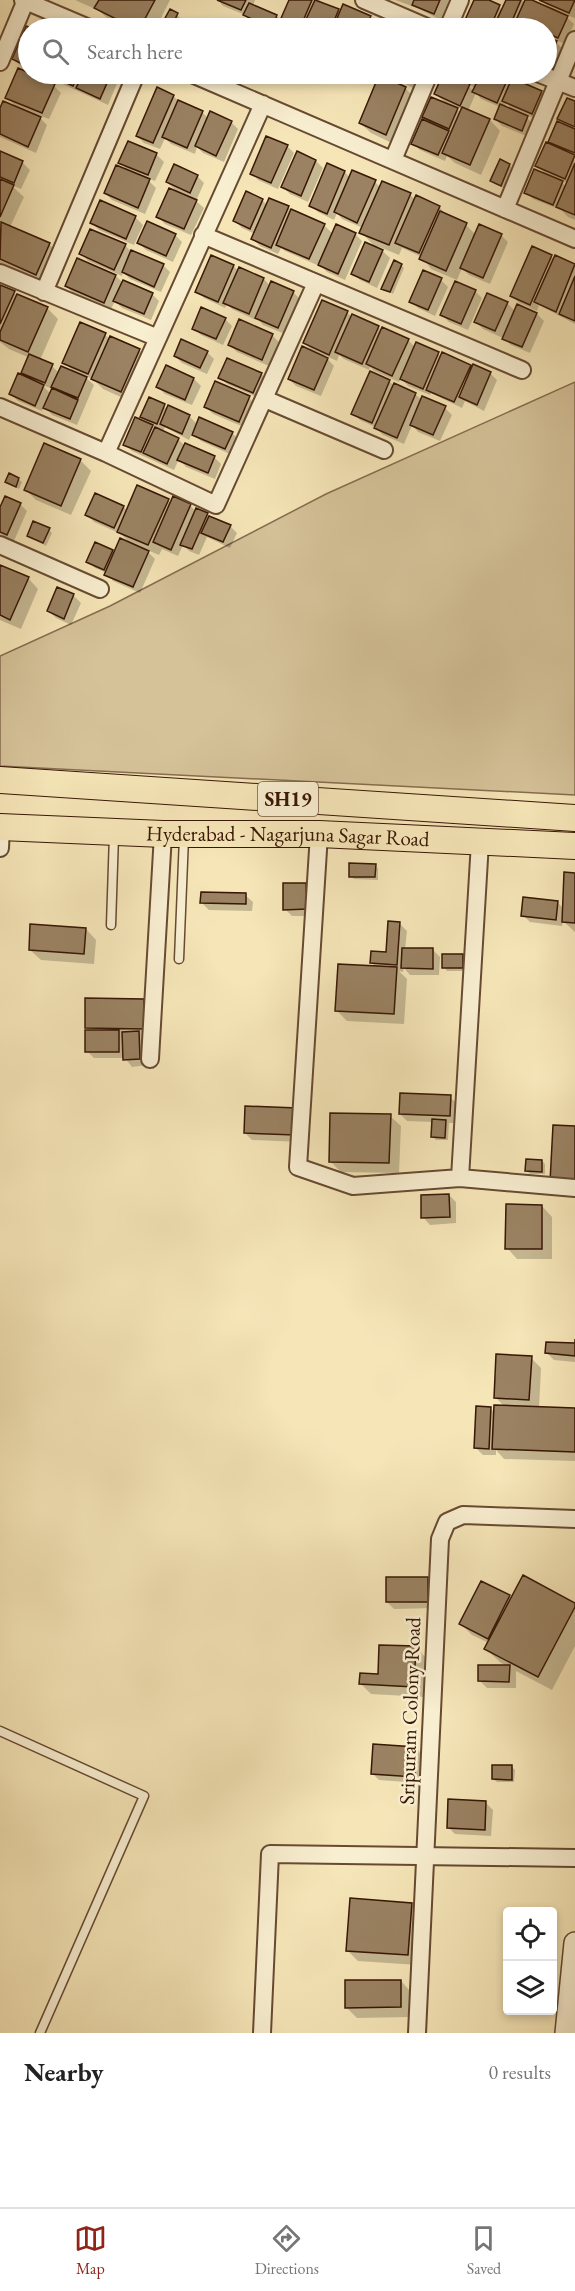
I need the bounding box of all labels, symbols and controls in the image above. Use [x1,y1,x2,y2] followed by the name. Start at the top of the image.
[18,18,557,84] search box
[39,35,72,68] icon: search
[87,37,182,66] text: Search here
[258,782,318,816] road number: SH19
[146,819,431,852] street label: Hyderabad - Nagarjuna Sagar Road
[393,1616,426,1805] street label: Sripuram Colony Road
[503,1907,557,2015] map controls
[503,1907,557,1961] button: locate
[503,1961,557,2015] button: layers
[24,2055,104,2089] text: Nearby
[488,2059,551,2085] text: 0 results
[74,2222,107,2279] tab: Map
[255,2222,319,2279] tab: Directions
[467,2222,501,2279] tab: Saved

